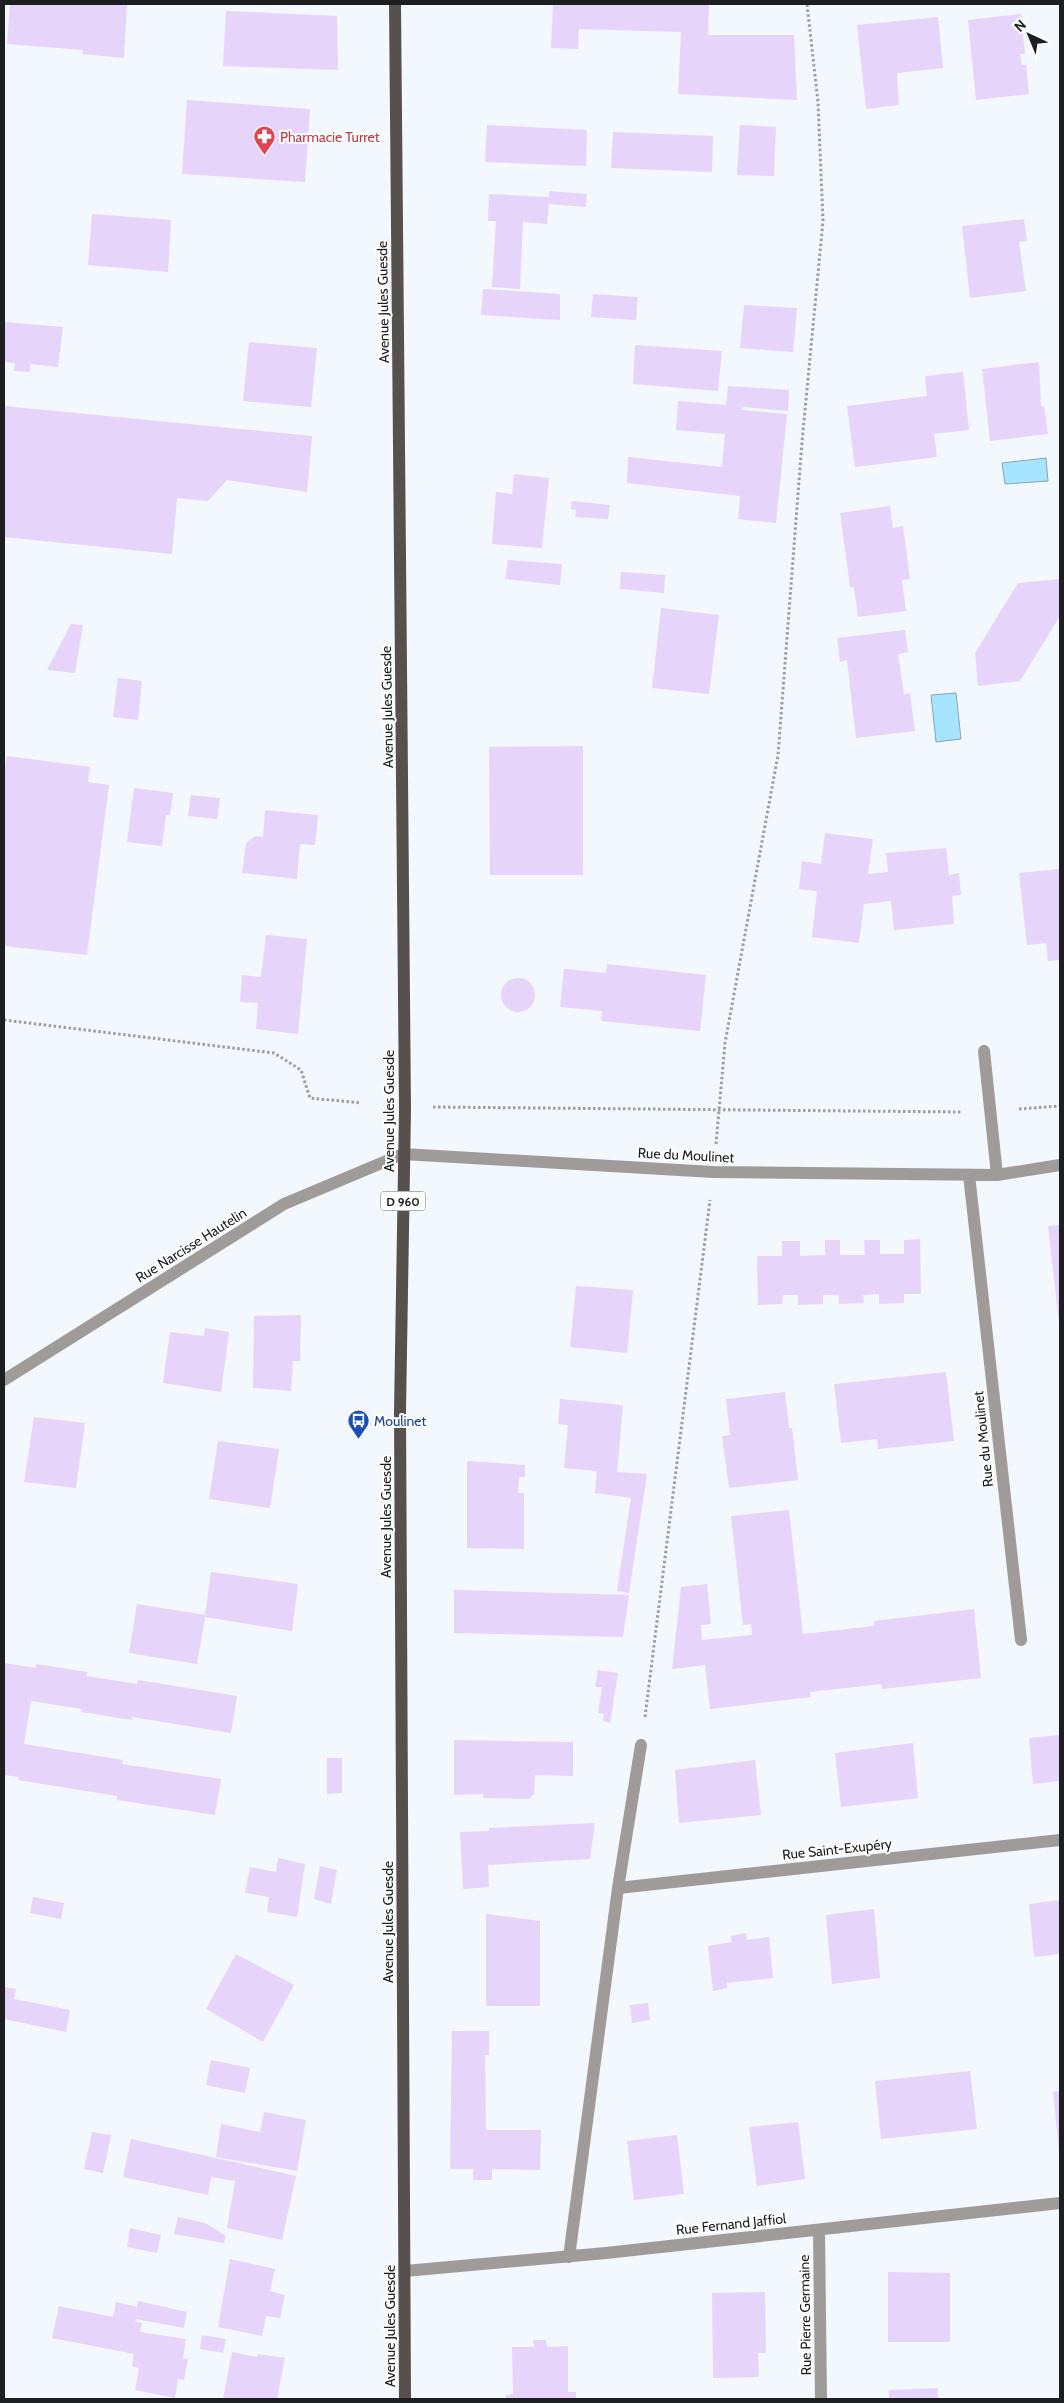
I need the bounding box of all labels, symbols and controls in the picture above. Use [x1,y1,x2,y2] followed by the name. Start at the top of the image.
[1004,10,1054,60] north arrow
[1010,16,1030,36] text: N
[252,125,276,156] pharmacy icon: Pharmacie Turret
[280,128,380,146] place label: Pharmacie Turret
[373,241,393,363] street label: Avenue Jules Guesde
[377,646,397,768] street label: Avenue Jules Guesde
[380,1050,398,1172] street label: Avenue Jules Guesde
[637,1143,735,1167] street label: Rue du Moulinet
[380,1192,426,1210] road number: D 960
[132,1203,250,1286] street label: Rue Narcisse Hautelin
[969,1390,997,1488] street label: Rue du Moulinet
[346,1409,370,1440] bus stop icon: Moulinet
[374,1412,427,1430] place label: Moulinet
[377,1456,395,1578] street label: Avenue Jules Guesde
[781,1834,893,1864] street label: Rue Saint-Exupéry
[379,1861,397,1983] street label: Avenue Jules Guesde
[675,2209,788,2239] street label: Rue Fernand Jaffiol
[795,2254,815,2376] street label: Rue Pierre Germaine
[381,2265,399,2387] street label: Avenue Jules Guesde

